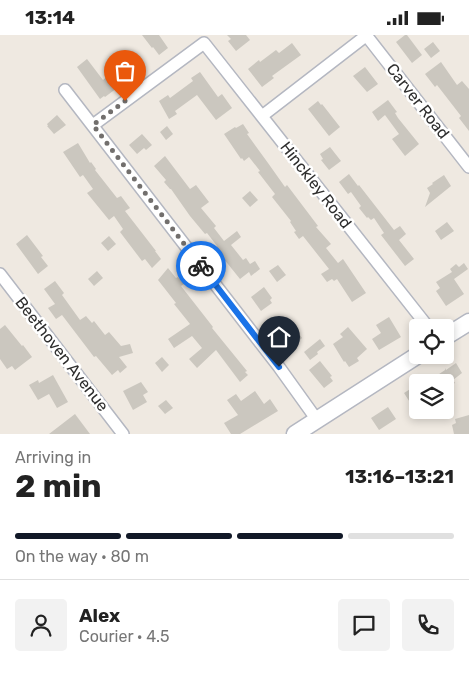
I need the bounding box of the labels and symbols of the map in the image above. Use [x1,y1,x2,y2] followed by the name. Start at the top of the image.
[104,50,146,101] pin
[383,59,453,143] street label: Carver Road
[276,138,356,232] street label: Hinckley Road
[176,241,226,291] courier
[11,293,113,415] street label: Beethoven Avenue
[258,316,300,367] pin

